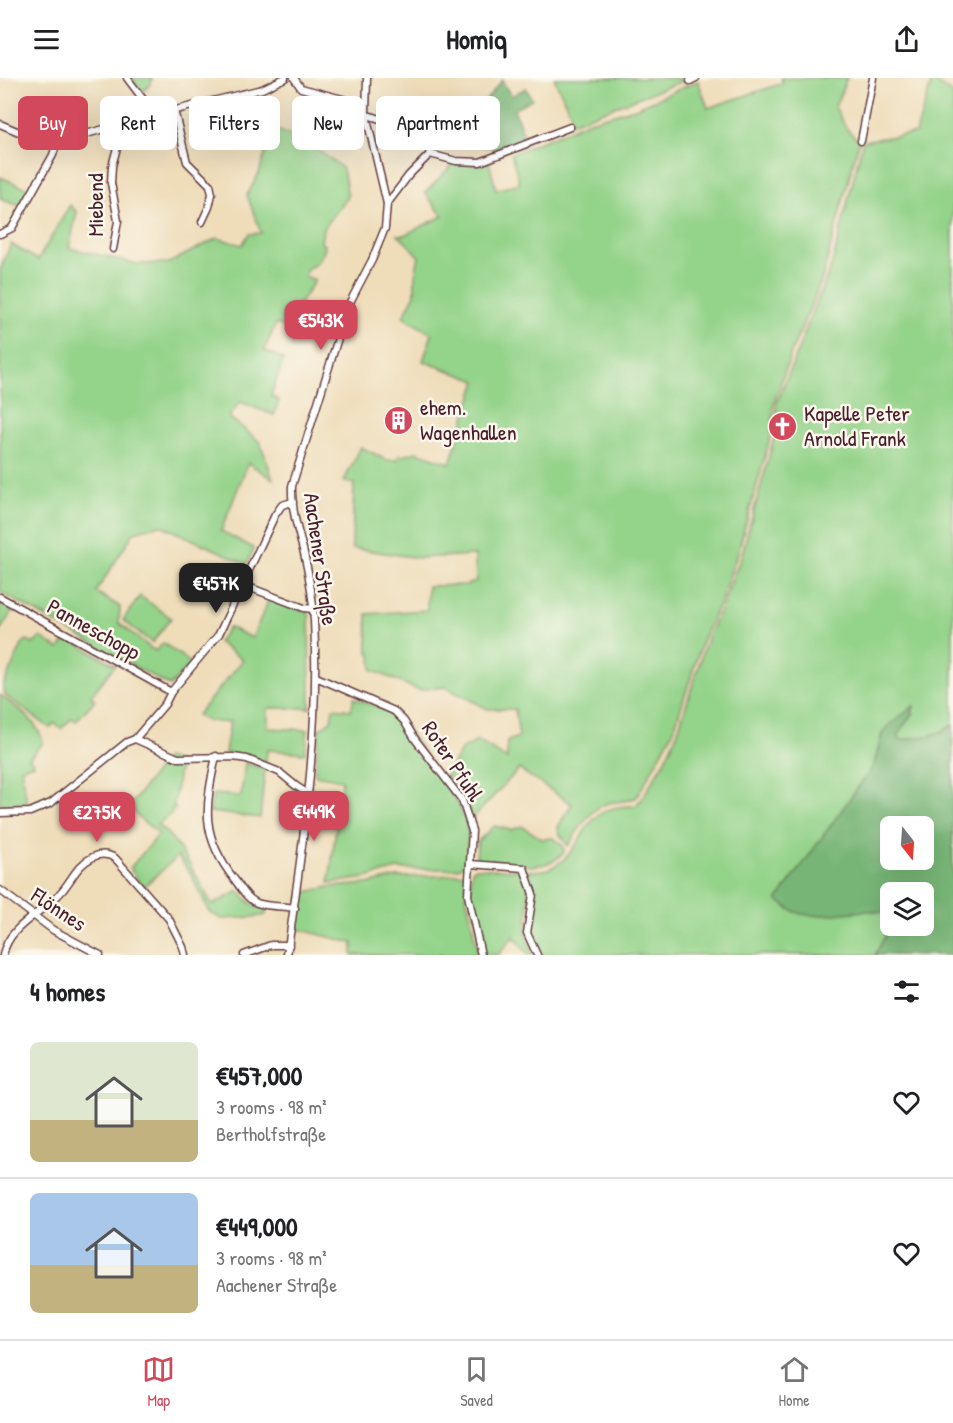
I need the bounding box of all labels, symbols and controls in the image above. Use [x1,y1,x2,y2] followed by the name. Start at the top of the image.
[446,21,507,57] text: Homiq
[30,23,63,56] icon: menu
[890,23,923,56] icon: share
[18,96,88,150] chip: Buy
[100,96,177,150] chip: Rent
[189,96,280,150] chip: Filters
[292,96,364,150] chip: New
[376,96,500,150] chip: Apartment
[80,173,110,237] street label: Miebend
[279,300,363,351] pin: €543K
[299,306,344,333] text: €543K
[420,392,517,447] place label: ehem. Wagenhallen
[804,398,910,453] place label: Kapelle Peter Arnold Frank
[383,404,415,436] building icon: ehem. Wagenhallen
[767,410,799,442] church icon: Kapelle Peter Arnold Frank
[297,491,345,627] street label: Aachener Straße
[174,563,258,614] pin: €457K
[193,569,239,596] text: €457K
[42,591,146,667] street label: Panneschopp
[415,715,491,807] street label: Roter Pfuhl
[272,791,356,842] pin: €449K
[55,792,139,843] pin: €275K
[293,797,335,824] text: €449K
[73,798,121,825] text: €275K
[880,816,934,870] north arrow
[880,816,934,936] map controls
[25,880,92,938] street label: Flönnes
[880,882,934,936] button: layers
[30,974,105,1009] text: 4 homes
[890,975,923,1008] icon: filters
[216,1058,302,1093] text: €457,000
[78,1066,150,1138] icon: home
[890,1086,923,1119] icon: heart
[216,1093,327,1120] text: 3 rooms · 98 m²
[216,1120,326,1147] text: Bertholfstraße
[216,1209,298,1244] text: €449,000
[78,1217,150,1289] icon: home
[890,1237,923,1270] icon: heart
[216,1244,327,1271] text: 3 rooms · 98 m²
[216,1271,337,1298] text: Aachener Straße
[142,1353,175,1411] tab: Map
[460,1353,493,1411] tab: Saved
[778,1353,811,1411] tab: Home

